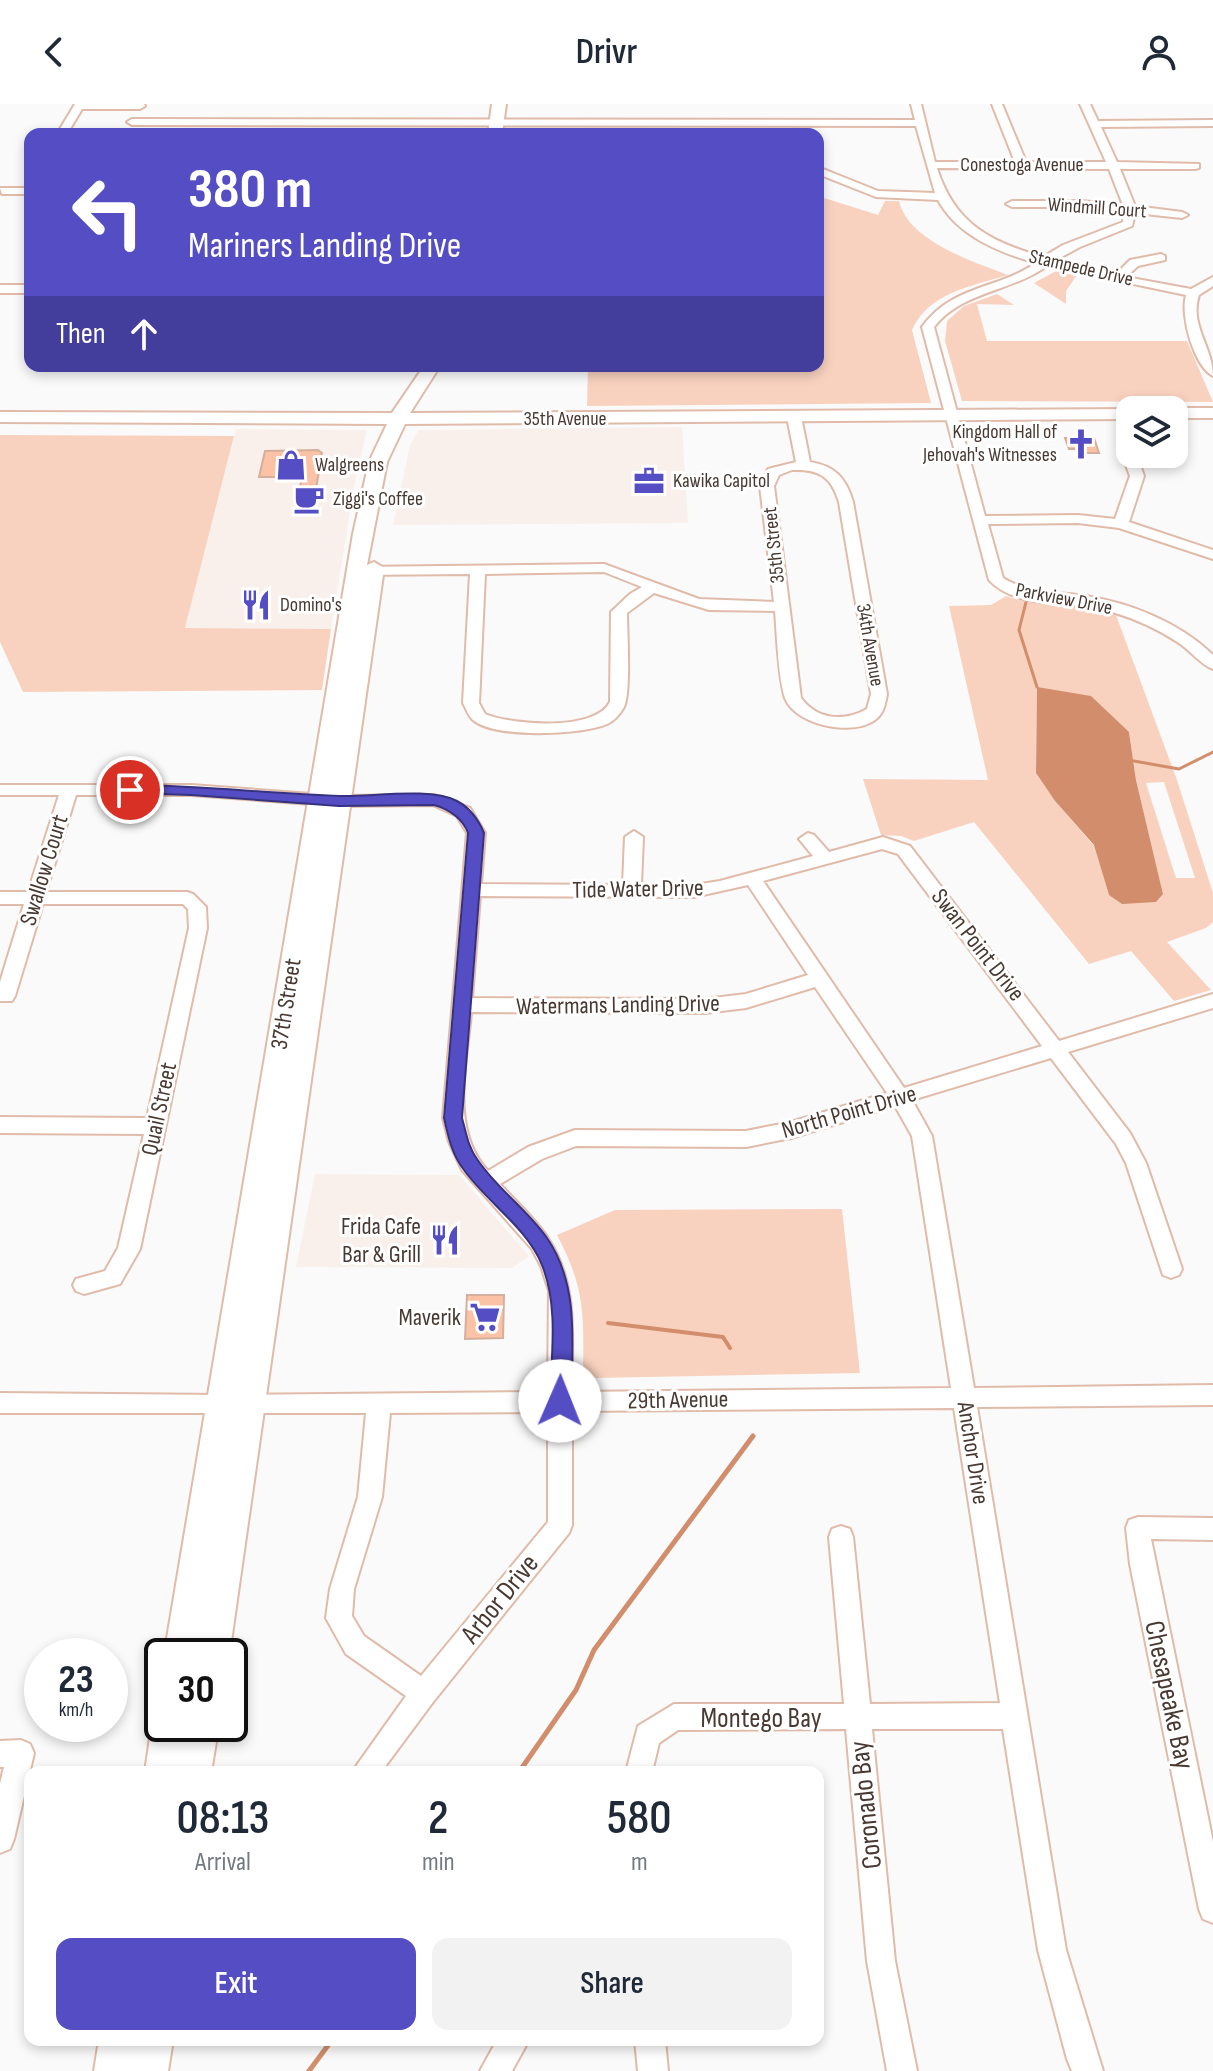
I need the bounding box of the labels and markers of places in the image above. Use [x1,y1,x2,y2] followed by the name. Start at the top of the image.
[922,420,1057,467] place label: Kingdom Hall of Jehovah's Witnesses
[1064,427,1098,461] church icon: Kingdom Hall of Jehovah's Witnesses
[274,448,308,482] shop icon: Walgreens
[315,453,384,477] place label: Walgreens
[632,464,666,498] office icon: Kawika Capitol
[673,469,770,493] place label: Kawika Capitol
[292,482,326,516] cafe icon: Ziggi's Coffee
[333,487,423,511] place label: Ziggi's Coffee
[239,588,273,622] restaurant icon: Domino's
[280,593,342,617] place label: Domino's
[96,756,164,824] pin
[341,1212,421,1269] place label: Frida Cafe Bar & Grill
[428,1223,462,1257] restaurant icon: Frida Cafe Bar & Grill
[468,1300,502,1334] supermarket icon: Maverik
[398,1303,461,1332] place label: Maverik

